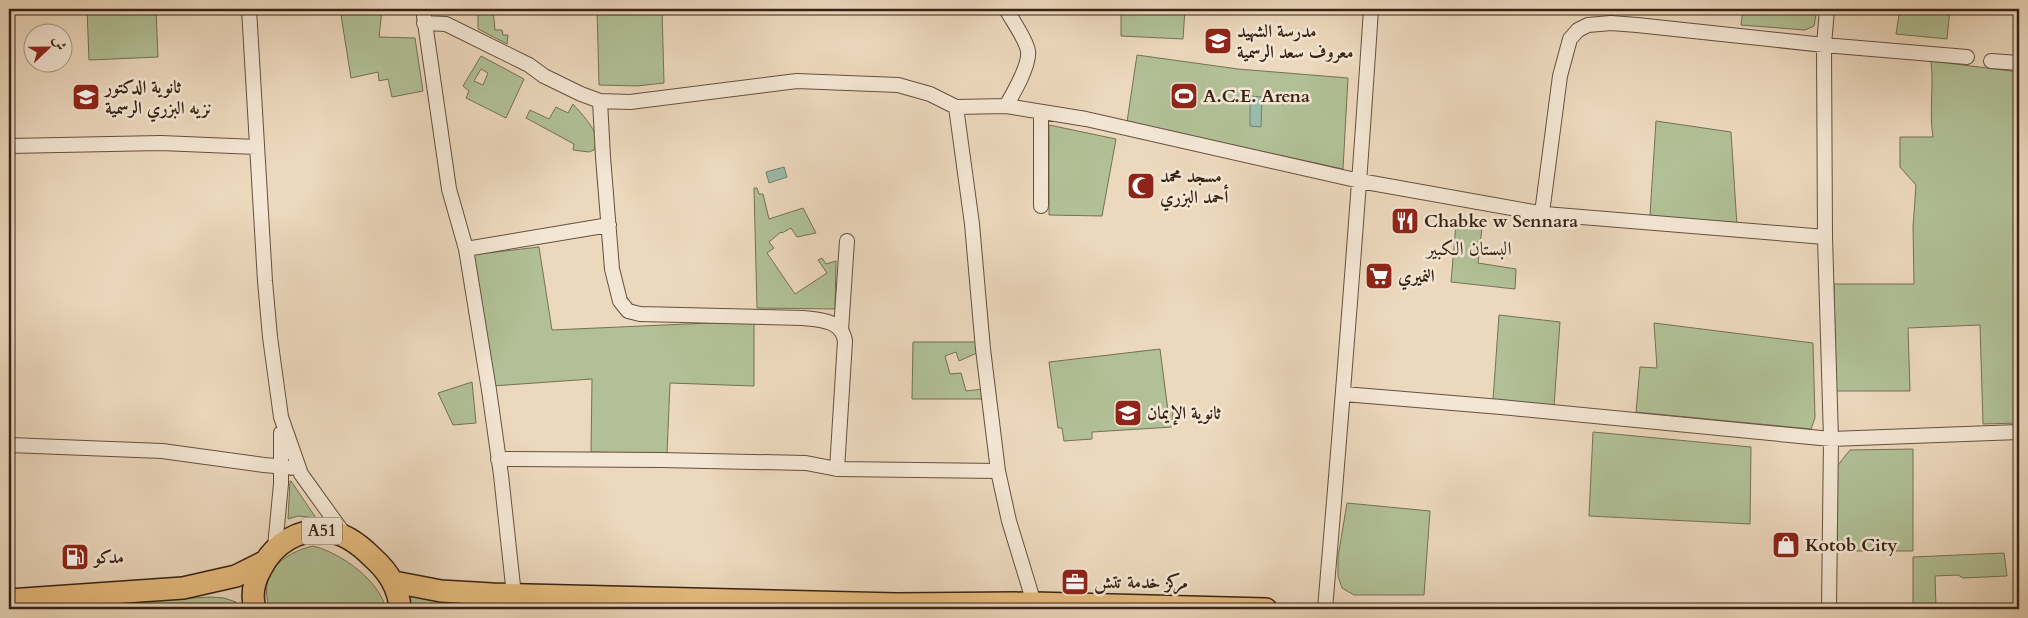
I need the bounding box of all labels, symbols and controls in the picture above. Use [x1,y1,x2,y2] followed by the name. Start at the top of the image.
[1237,19,1353,65] place label: مدرسة الشهيد معروف سعد الرسمية
[22,22,72,72] north arrow
[1203,26,1233,56] school or university icon: مدرسة الشهيد معروف سعد الرسمية
[48,33,71,53] text: ش
[103,75,212,123] place label: ثانوية الدكتور نزيه البزري الرسمية
[1169,81,1199,111] sports icon: A.C.E. Arena
[71,82,101,112] school or university icon: ثانوية الدكتور نزيه البزري الرسمية
[1203,84,1310,109] place label: A.C.E. Arena
[1160,164,1229,212] place label: مسجد محمد أحمد البزري
[1126,171,1156,201] mosque icon: مسجد محمد أحمد البزري
[1390,206,1420,236] restaurant icon: Chabke w Sennara
[1424,209,1578,234] place label: Chabke w Sennara
[1424,236,1512,262] district label: البستان الكبير
[1364,261,1394,291] supermarket icon: النميري
[1398,264,1435,291] place label: النميري
[1113,398,1143,428] school or university icon: ثانوية الإيمان
[1147,401,1221,426] place label: ثانوية الإيمان
[302,518,342,544] road number: A51
[1771,530,1801,560] shop icon: Kotob City
[1805,533,1898,558] place label: Kotob City
[60,542,90,572] fuel station icon: مدكو
[92,545,124,570] place label: مدكو
[1060,567,1090,597] office icon: مركز خدمة تتش
[1094,570,1188,595] place label: مركز خدمة تتش

